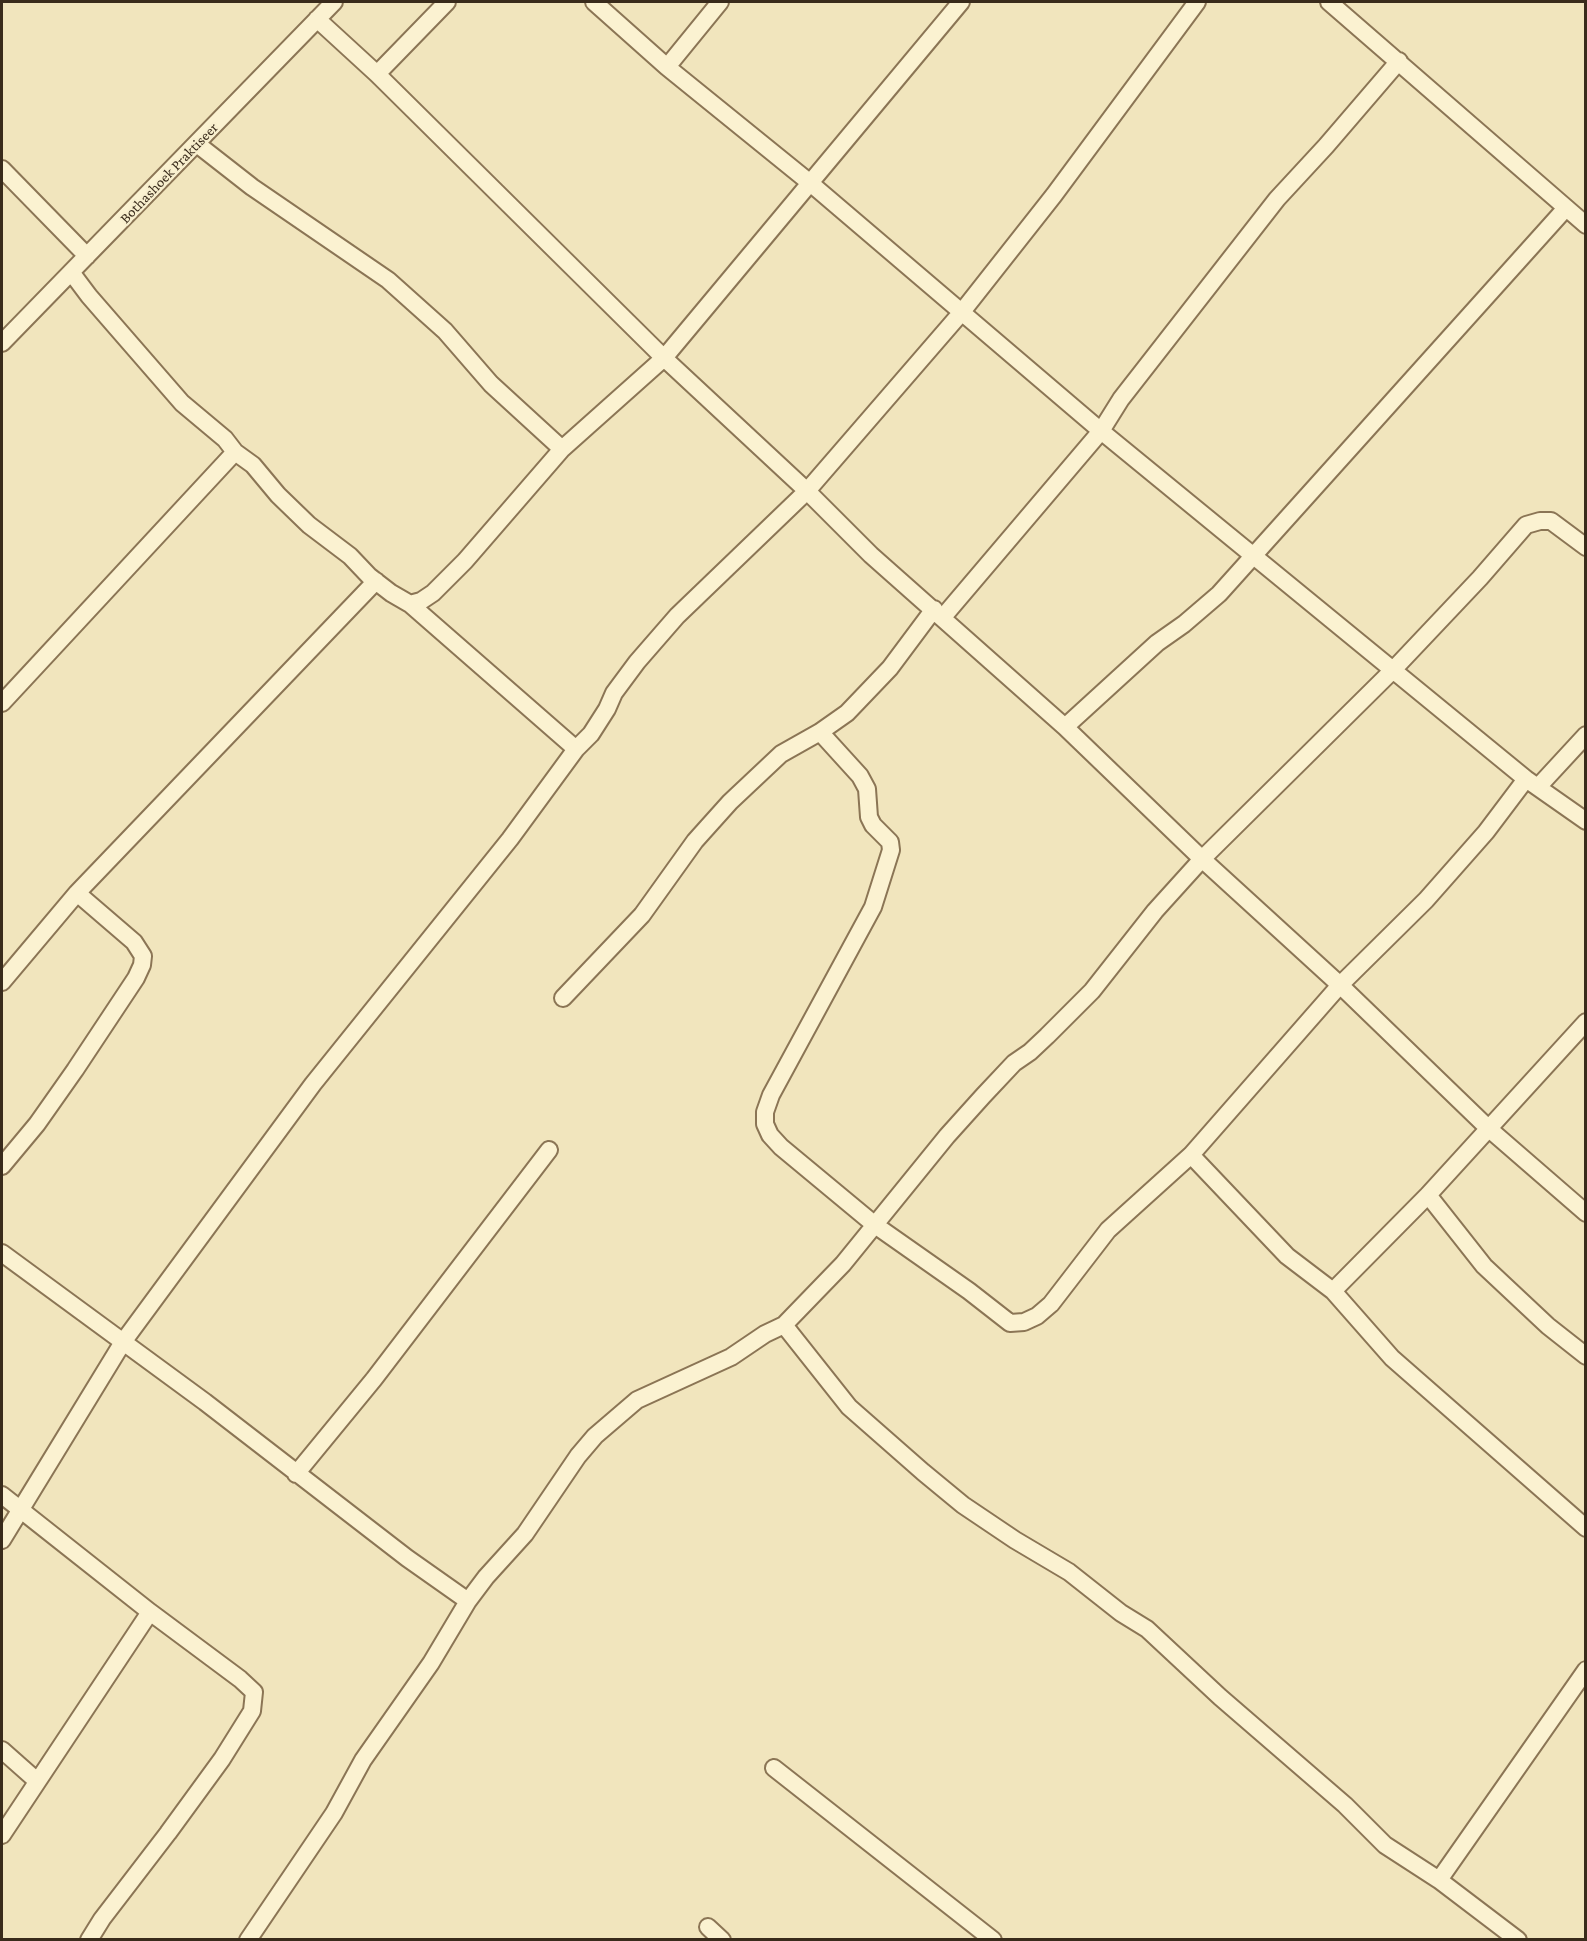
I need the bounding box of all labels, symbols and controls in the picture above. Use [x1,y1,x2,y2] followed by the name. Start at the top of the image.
[116,119,222,227] street label: Bothashoek Praktiseer

